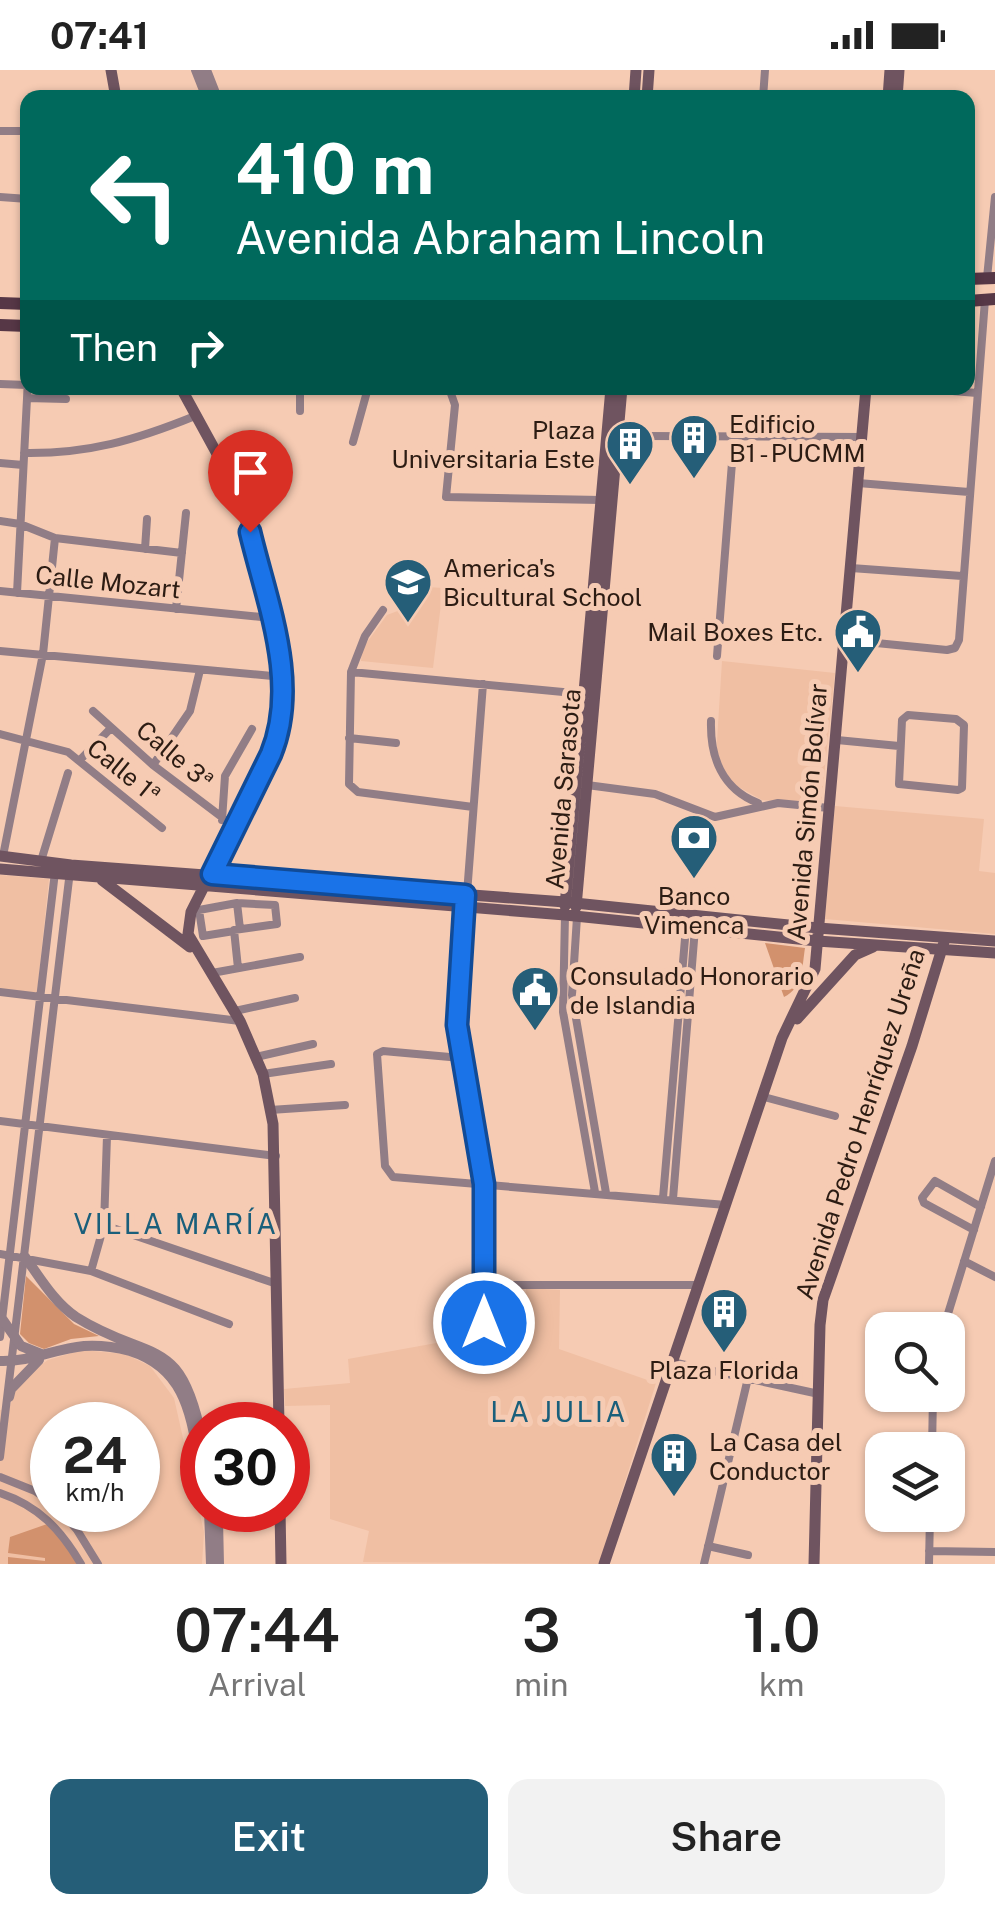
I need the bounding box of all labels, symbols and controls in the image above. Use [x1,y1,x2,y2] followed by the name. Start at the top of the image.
[50,13,149,58] text: 07:41
[235,127,434,210] text: 410 m
[70,130,200,260] icon: left
[235,211,765,264] text: Avenida Abraham Lincoln
[178,320,233,375] icon: right
[70,325,158,370] text: Then
[729,409,866,468] place label: Edificio B1 - PUCMM
[668,412,720,480] building icon: Edificio B1 - PUCMM
[391,415,595,474] place label: Plaza Universitaria Este
[604,418,656,486] building icon: Plaza Universitaria Este
[208,430,293,533] pin
[223,445,278,500] icon: arrive
[443,553,642,612] place label: America's Bicultural School
[382,556,434,624] school or university icon: America's Bicultural School
[34,559,182,605] street label: Calle Mozart
[832,606,884,674] public building icon: Mail Boxes Etc.
[647,617,823,647] place label: Mail Boxes Etc.
[781,682,833,942] street label: Avenida Simón Bolívar
[539,687,587,891] street label: Avenida Sarasota
[130,714,220,796] street label: Calle 3ª
[81,732,167,810] street label: Calle 1ª
[668,812,720,880] bank icon: Banco Vimenca
[644,881,744,940] place label: Banco Vimenca
[789,945,931,1303] street label: Avenida Pedro Henríquez Ureña
[570,961,814,1020] place label: Consulado Honorario de Islandia
[509,964,561,1032] public building icon: Consulado Honorario de Islandia
[73,1207,279,1240] district label: VILLA MARÍA
[432,1271,536,1375] position arrow
[698,1286,750,1354] building icon: Plaza Florida
[865,1312,965,1532] map controls
[865,1312,965,1412] button: search
[649,1355,799,1385] place label: Plaza Florida
[490,1395,628,1428] district label: LA JULIA
[180,1402,310,1532] speed limit sign: 30
[63,1425,127,1484] text: 24
[709,1427,843,1486] place label: La Casa del Conductor
[648,1430,700,1498] building icon: La Casa del Conductor
[865,1432,965,1532] button: layers
[66,1477,124,1507] text: km/h
[174,1595,340,1666] text: 07:44
[522,1595,561,1666] text: 3
[743,1595,821,1666] text: 1.0
[208,1666,307,1703] text: Arrival
[514,1666,568,1703] text: min
[759,1666,805,1703] text: km
[50,1779,488,1894] button: Exit
[508,1779,945,1894] button: Share

